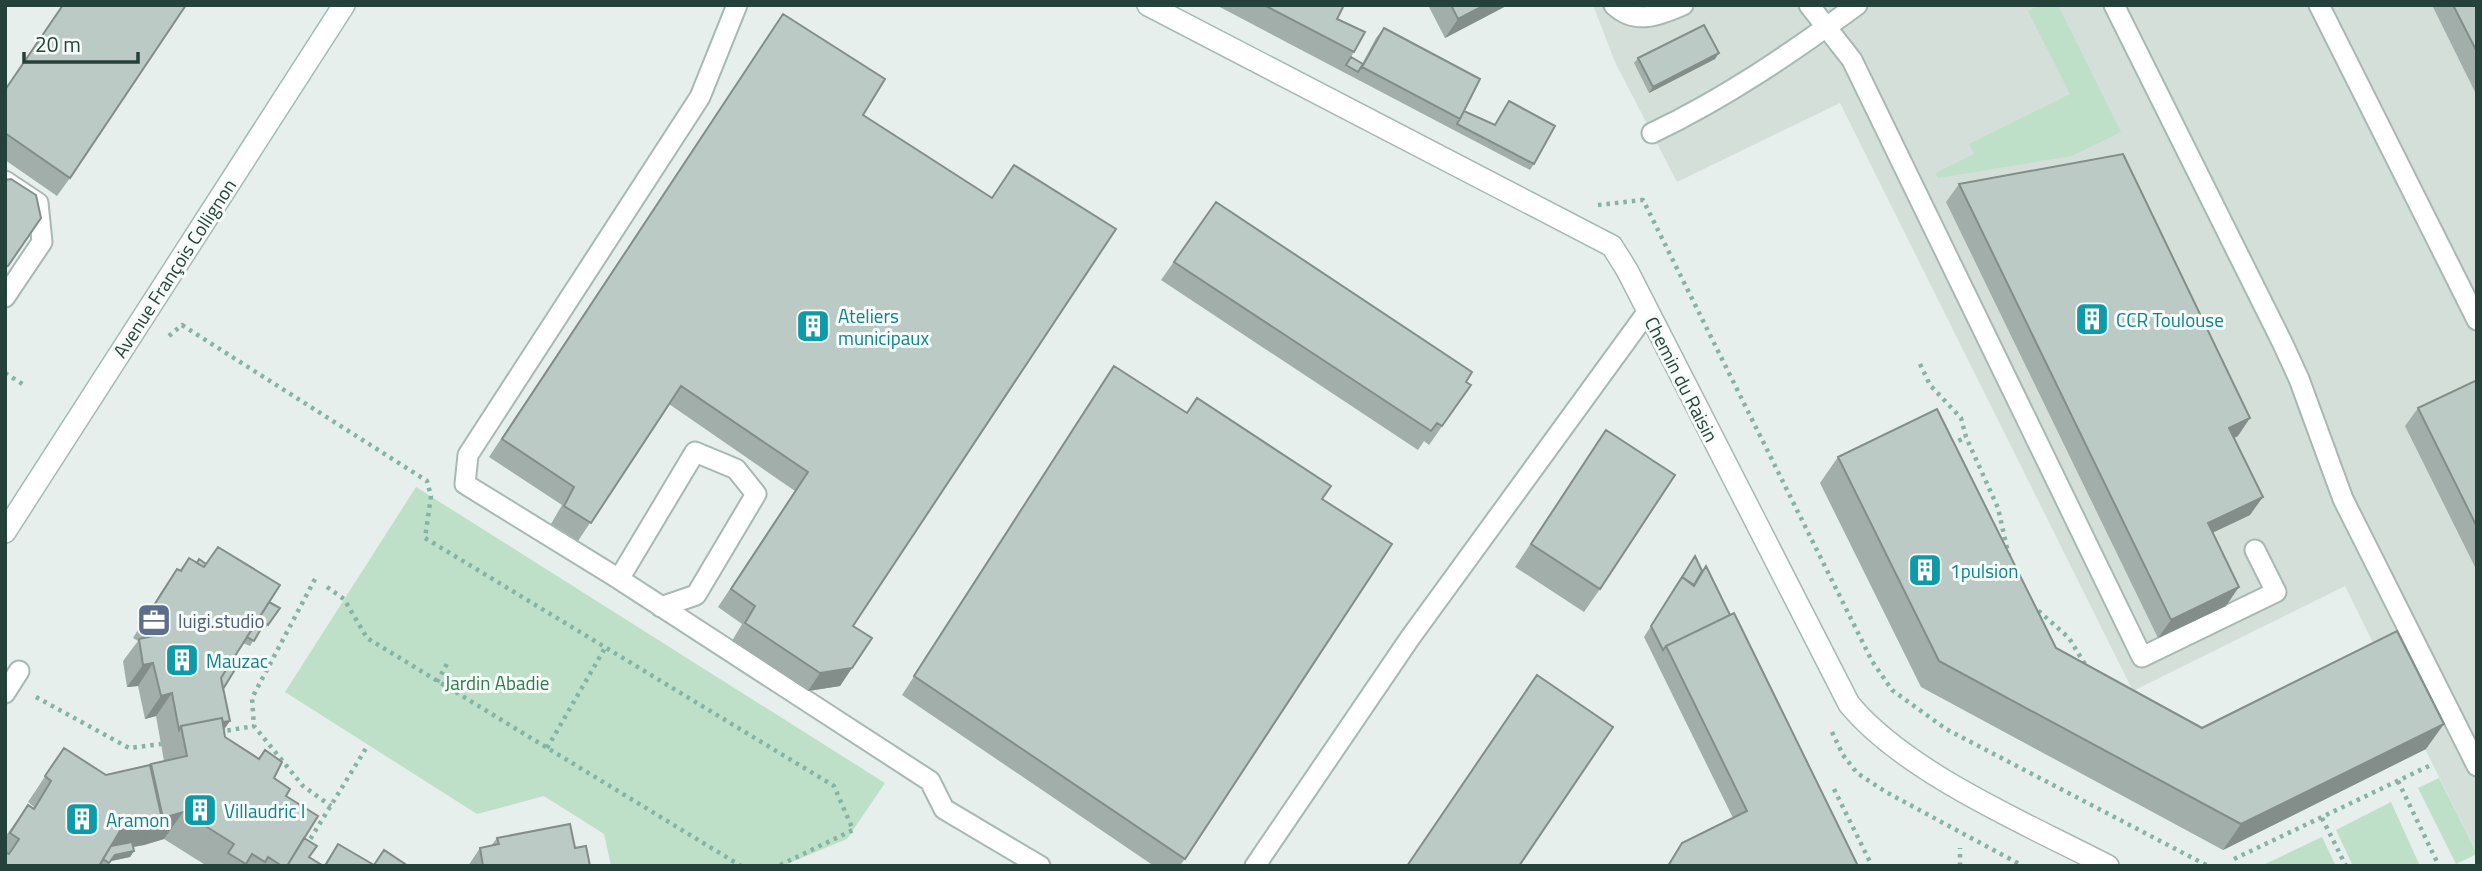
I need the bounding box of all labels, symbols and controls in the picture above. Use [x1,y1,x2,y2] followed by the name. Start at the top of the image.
[24,21,138,65] scale bar
[35,28,81,60] text: 20 m
[105,173,243,363] street label: Avenue François Collignon
[2073,300,2111,338] building icon: CCR Toulouse
[838,301,929,352] place label: Ateliers municipaux
[2116,305,2224,334] place label: CCR Toulouse
[794,307,832,345] building icon: Ateliers municipaux
[1638,311,1726,447] street label: Chemin du Raisin
[1906,551,1944,589] building icon: 1pulsion
[1950,556,2018,585] place label: 1pulsion
[135,601,173,639] office icon: luigi.studio
[178,606,265,635] place label: luigi.studio
[163,641,201,679] building icon: Mauzac
[206,646,268,675] place label: Mauzac
[445,668,549,697] park label: Jardin Abadie
[181,791,219,829] building icon: Villaudric I
[224,796,306,825] place label: Villaudric I
[63,800,101,838] building icon: Aramon
[106,805,170,834] place label: Aramon

